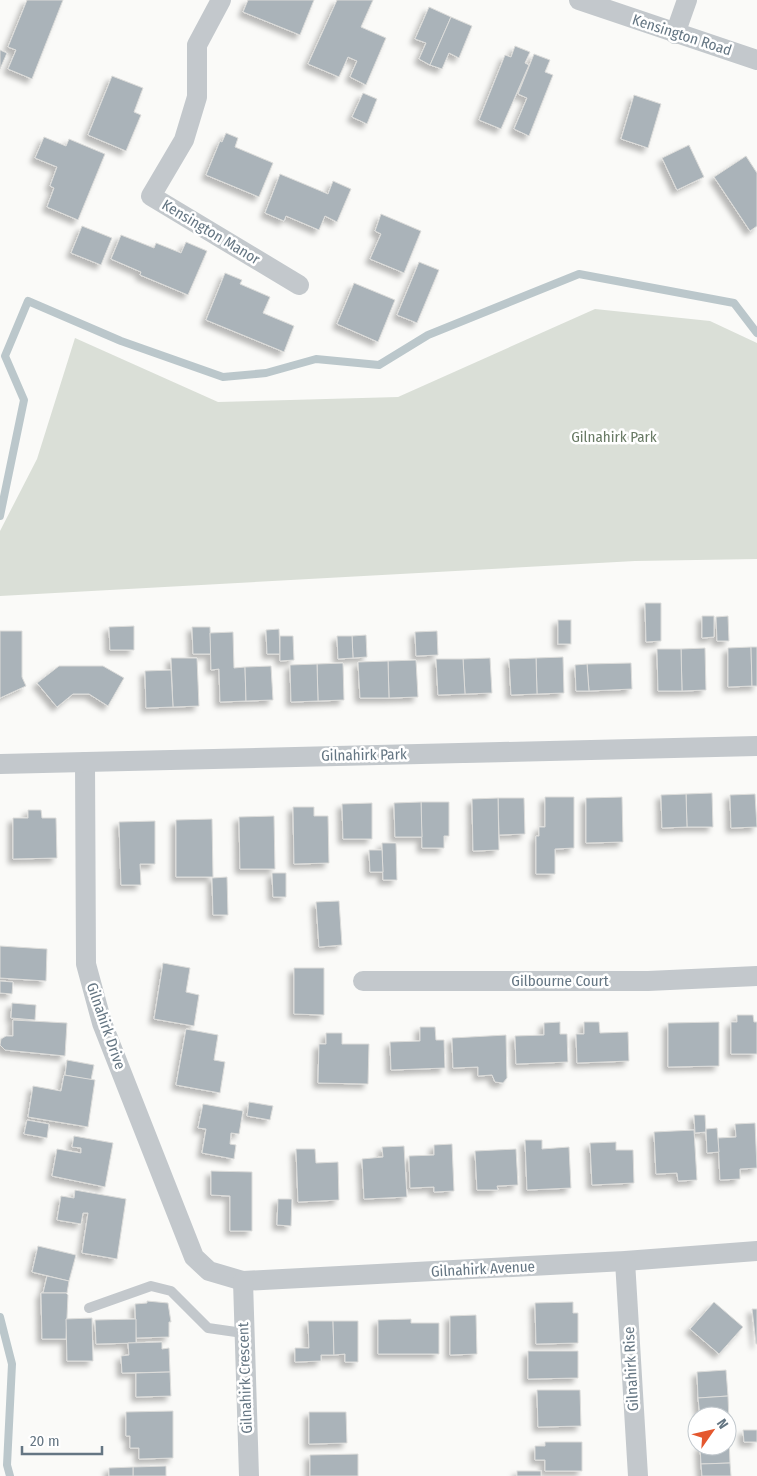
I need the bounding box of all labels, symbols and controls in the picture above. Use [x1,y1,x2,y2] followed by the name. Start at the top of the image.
[630,10,734,60] street label: Kensington Road
[159,196,264,269] street label: Kensington Manor
[571,428,657,446] park label: Gilnahirk Park
[321,745,407,765] street label: Gilnahirk Park
[511,972,609,990] street label: Gilbourne Court
[83,980,129,1072] street label: Gilnahirk Drive
[431,1257,535,1281] street label: Gilnahirk Avenue
[234,1322,256,1434] street label: Gilnahirk Crescent
[620,1326,642,1412] street label: Gilnahirk Rise
[687,1406,737,1456] north arrow
[713,1416,732,1432] text: N
[22,1424,102,1456] scale bar
[30,1432,60,1450] text: 20 m

